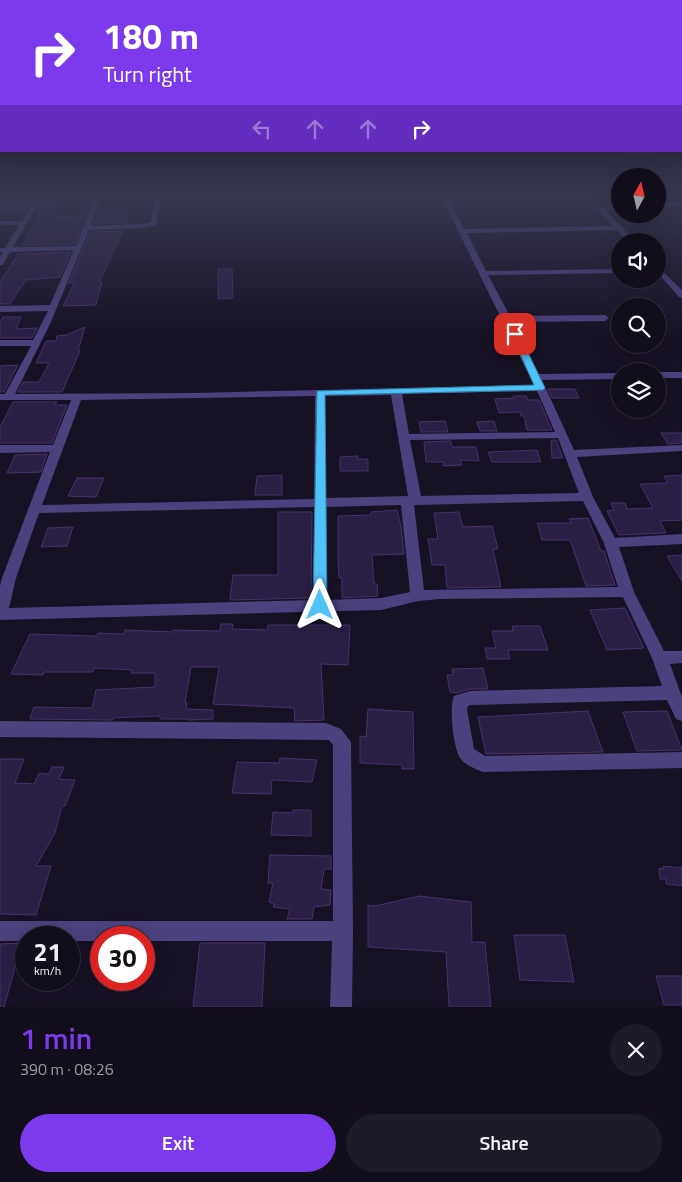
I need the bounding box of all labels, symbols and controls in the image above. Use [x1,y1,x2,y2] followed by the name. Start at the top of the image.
[103,9,199,63] text: 180 m
[20,20,85,85] icon: right
[103,57,192,91] text: Turn right
[248,115,276,143] icon: left
[301,115,329,143] icon: ahead
[354,115,382,143] icon: ahead
[407,115,435,143] icon: right
[611,168,666,222] north arrow
[611,168,666,418] map controls
[611,233,666,288] button: sound
[611,298,666,353] button: search
[494,313,536,355] pin
[501,320,529,348] icon: arrive
[611,363,666,418] button: layers
[293,578,345,630] position arrow
[90,926,155,991] speed limit sign: 30
[33,933,62,971] text: 21
[34,961,61,980] text: km/h
[20,1015,92,1061] text: 1 min
[610,1024,662,1076] button: close
[20,1057,114,1081] text: 390 m · 08:26
[20,1114,336,1172] button: Exit
[346,1114,662,1172] button: Share

